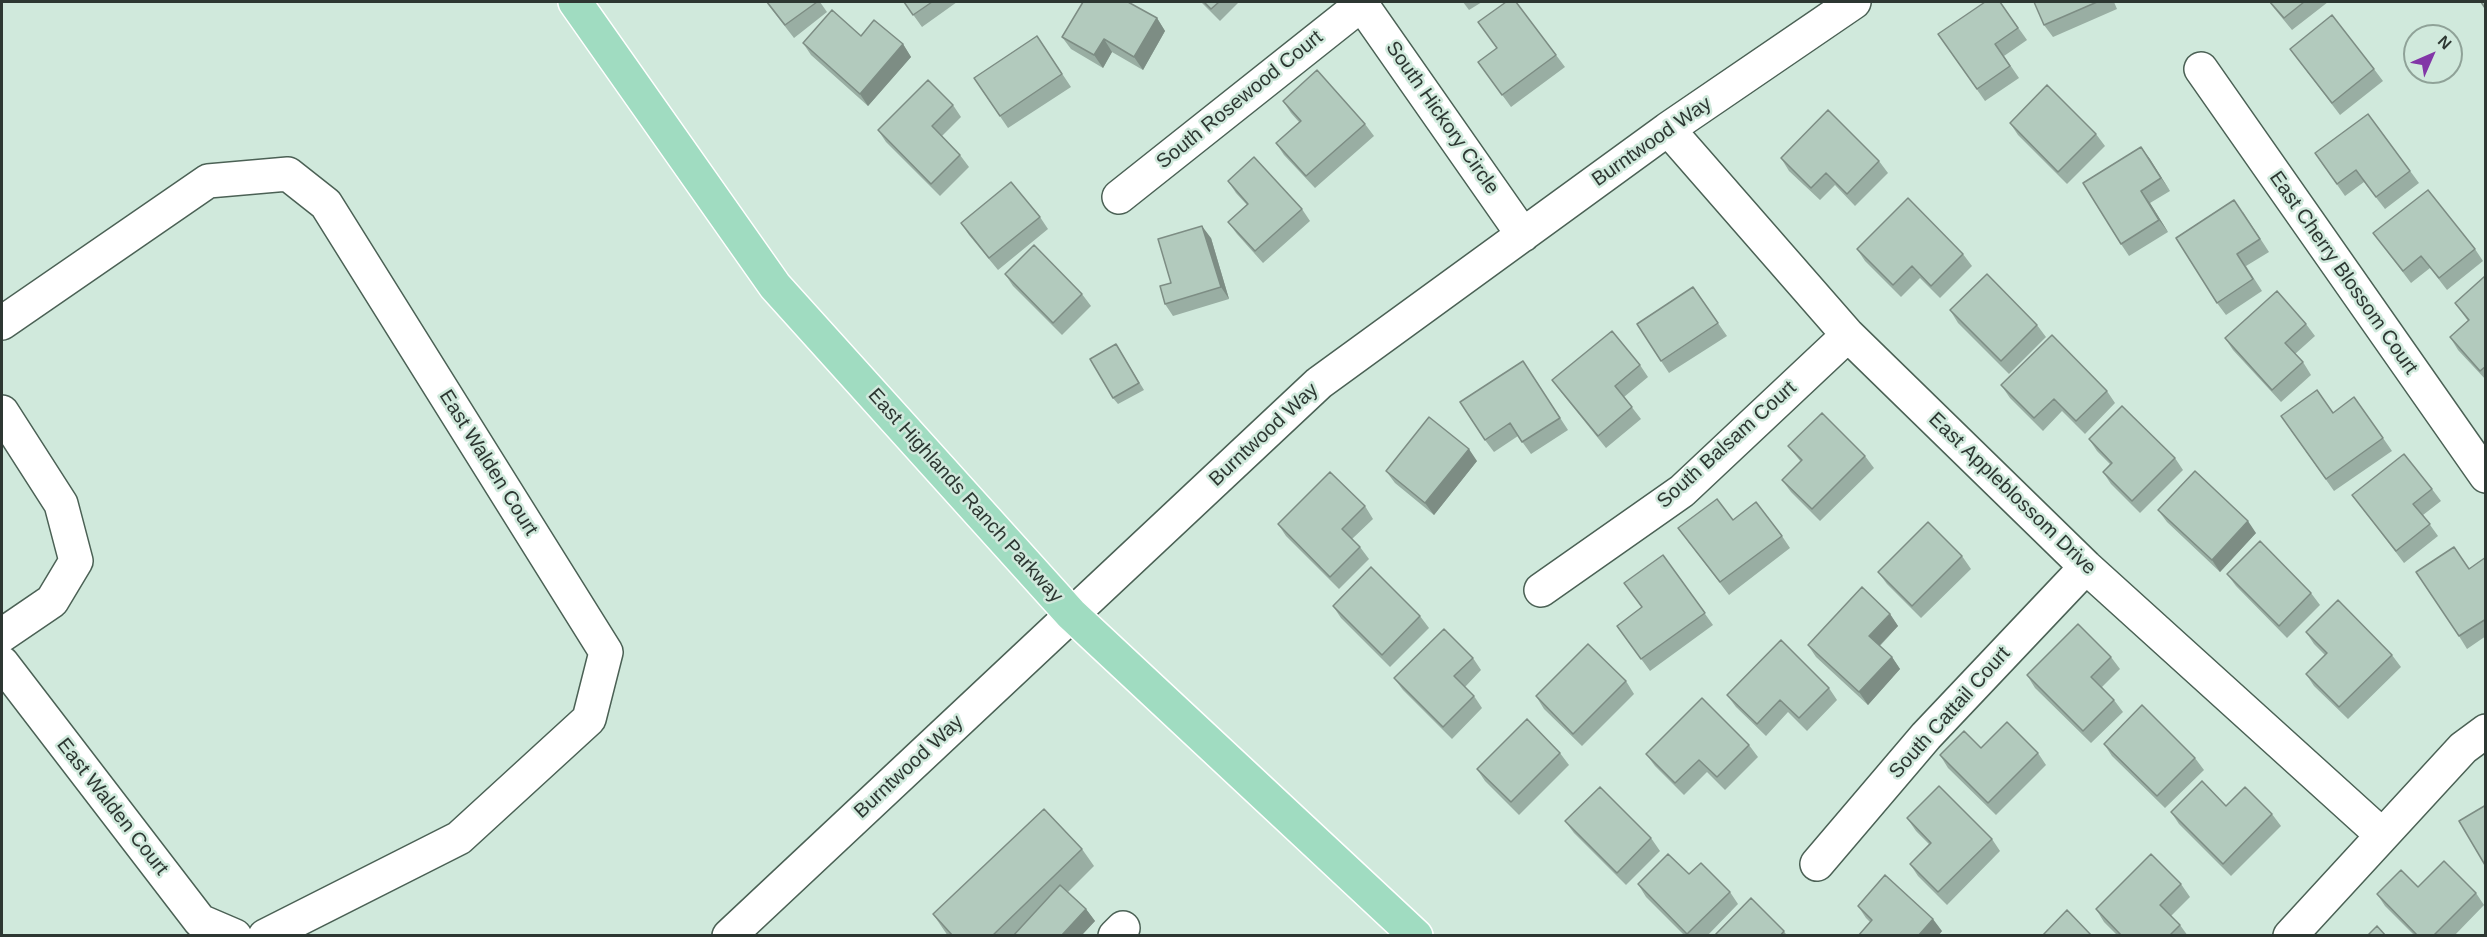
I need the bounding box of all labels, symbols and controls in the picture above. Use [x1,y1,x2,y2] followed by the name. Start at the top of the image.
[2403,24,2463,84] north arrow
[1152,26,1328,174] street label: South Rosewood Court
[2435,32,2455,52] text: N
[1380,37,1504,199] street label: South Hickory Circle
[1588,92,1716,192] street label: Burntwood Way
[2264,167,2422,379] street label: East Cherry Blossom Court
[1652,376,1802,514] street label: South Balsam Court
[1204,378,1324,492] street label: Burntwood Way
[862,384,1068,608] street label: East Highlands Ranch Parkway
[434,386,542,540] street label: East Walden Court
[1923,408,2101,580] street label: East Appleblossom Drive
[1885,642,2015,784] street label: South Cattail Court
[849,710,969,824] street label: Burntwood Way
[51,734,173,880] street label: East Walden Court

